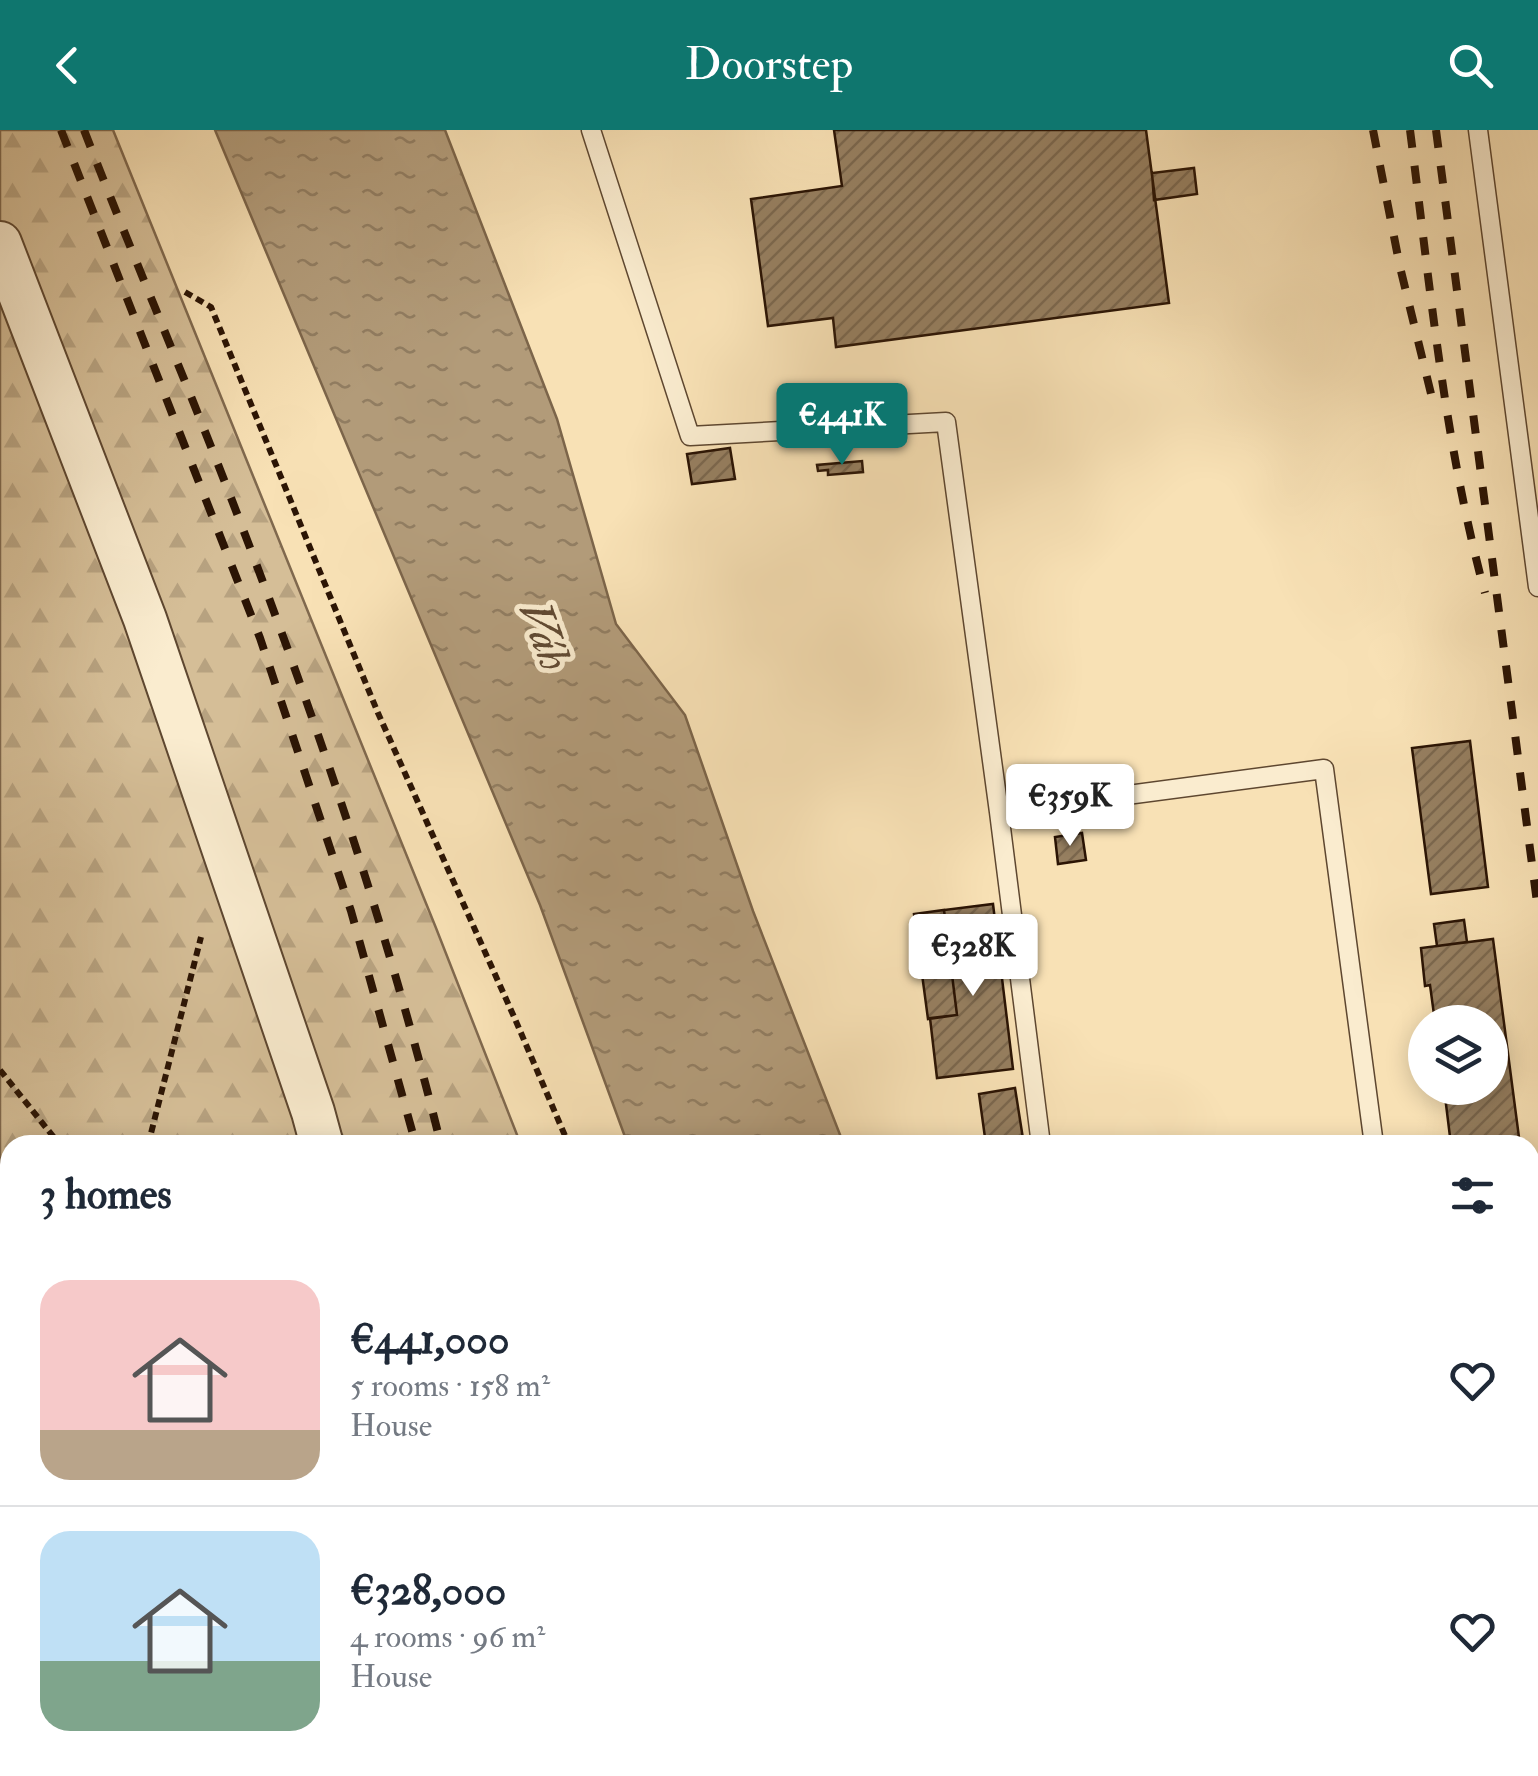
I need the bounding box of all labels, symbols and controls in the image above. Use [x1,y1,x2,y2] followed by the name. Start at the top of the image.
[685,37,853,93] text: Doorstep
[40,38,95,93] icon: back
[1443,38,1498,93] icon: search
[772,383,912,468] pin: €441K
[798,395,886,435] text: €441K
[505,593,583,679] water label: Váh
[1000,764,1140,849] pin: €359K
[1028,776,1112,816] text: €359K
[903,914,1043,999] pin: €328K
[931,926,1015,966] text: €328K
[1408,1005,1508,1105] map controls
[1408,1005,1508,1105] button: layers
[1445,1168,1500,1223] icon: filters
[40,1169,172,1221] text: 3 homes
[350,1314,509,1366] text: €441,000
[120,1320,240,1440] icon: home
[1445,1353,1500,1408] icon: heart
[350,1366,550,1406] text: 5 rooms · 158 m²
[350,1406,432,1446] text: House
[350,1565,506,1617] text: €328,000
[120,1571,240,1691] icon: home
[1445,1604,1500,1659] icon: heart
[350,1617,545,1657] text: 4 rooms · 96 m²
[350,1657,432,1697] text: House

